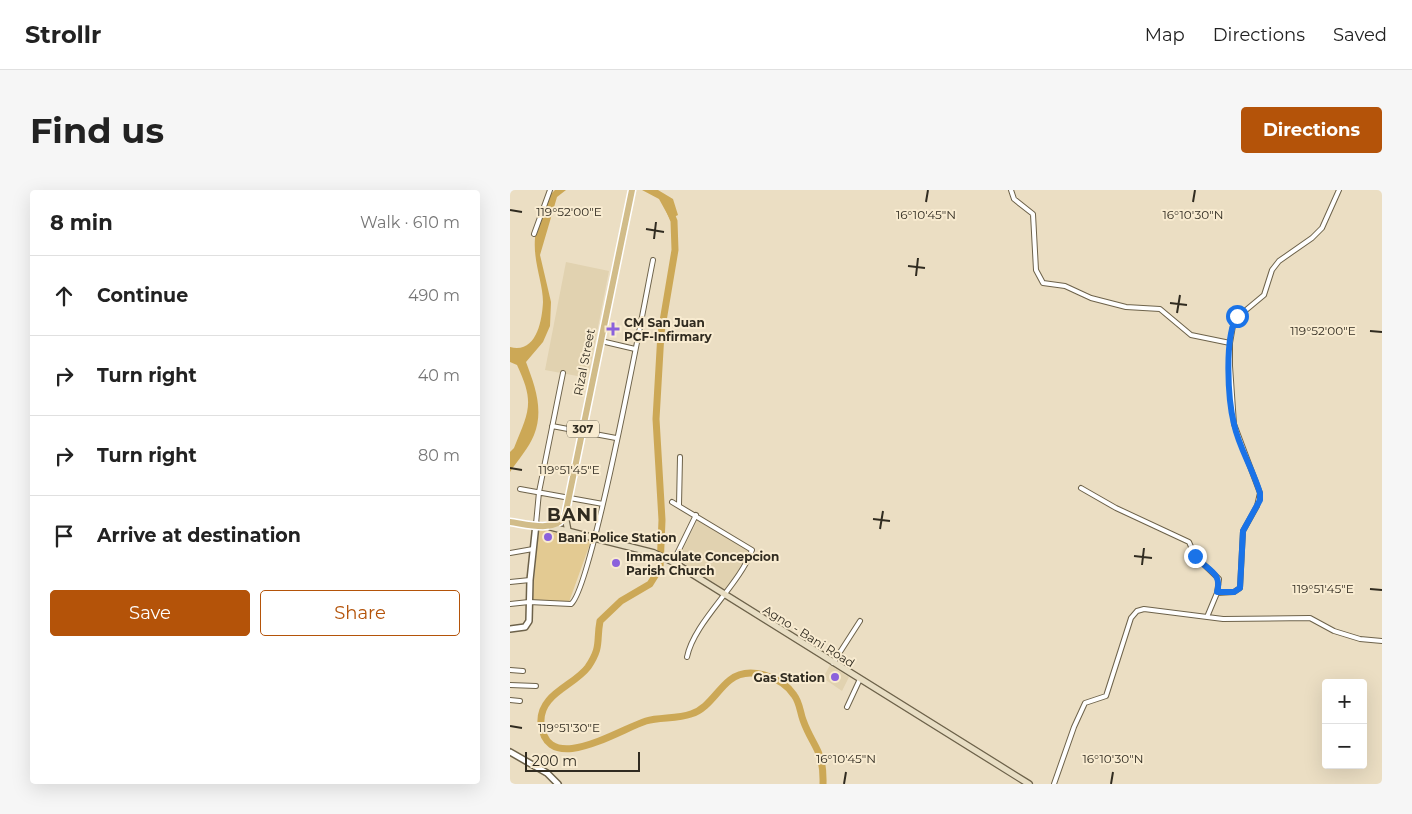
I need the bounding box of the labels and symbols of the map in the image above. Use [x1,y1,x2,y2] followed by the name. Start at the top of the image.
[536,204,602,219] text: 119°52'00"E
[896,207,956,222] text: 16°10'45"N
[1163,207,1223,222] text: 16°10'30"N
[1226,305,1249,328] route start
[624,315,713,344] place label: CM San Juan PCF-Infirmary
[606,322,620,336] marker: CM San Juan PCF-Infirmary
[1290,323,1356,338] text: 119°52'00"E
[570,327,598,397] street label: Rizal Street
[567,420,599,438] road number: 307
[538,462,600,477] text: 119°51'45"E
[547,504,599,526] district label: BANI
[558,530,677,545] place label: Bani Police Station
[542,531,554,543] marker: Bani Police Station
[1184,545,1207,568] route end
[626,549,779,578] place label: Immaculate Concepcion Parish Church
[610,557,622,569] marker: Immaculate Concepcion Parish Church
[1292,581,1354,596] text: 119°51'45"E
[760,602,858,670] street label: Agno - Bani Road
[754,670,825,685] place label: Gas Station
[829,671,841,683] marker: Gas Station
[538,720,600,735] text: 119°51'30"E
[525,749,640,772] scale bar
[816,751,876,766] text: 16°10'45"N
[1083,751,1143,766] text: 16°10'30"N

